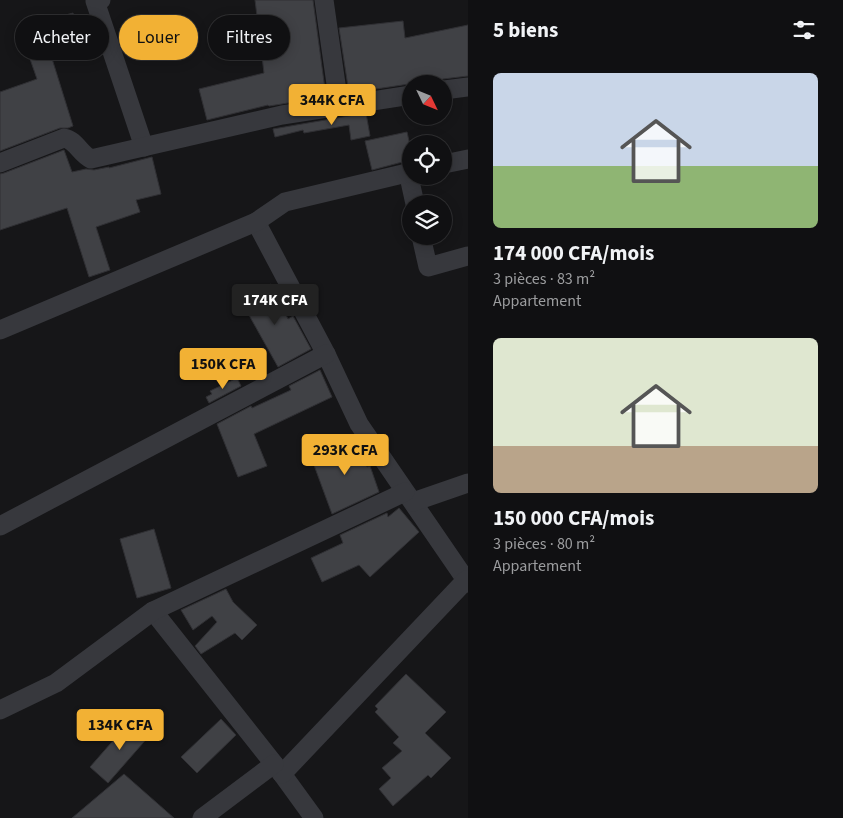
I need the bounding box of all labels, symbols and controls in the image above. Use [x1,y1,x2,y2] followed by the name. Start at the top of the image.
[15,15,109,60] chip: Acheter
[119,15,198,60] chip: Louer
[208,15,290,60] chip: Filtres
[493,15,558,45] text: 5 biens
[790,16,818,44] icon: filters
[402,75,452,125] north arrow
[402,75,452,245] map controls
[280,84,384,126] pin: 344K CFA
[300,89,364,111] text: 344K CFA
[611,106,701,196] icon: home
[402,135,452,185] button: locate
[402,195,452,245] button: layers
[493,238,654,268] text: 174 000 CFA/mois
[493,268,595,290] text: 3 pièces · 83 m²
[223,284,327,326] pin: 174K CFA
[243,289,307,311] text: 174K CFA
[493,290,581,312] text: Appartement
[171,348,275,390] pin: 150K CFA
[191,353,255,375] text: 150K CFA
[611,371,701,461] icon: home
[293,434,397,476] pin: 293K CFA
[313,439,377,461] text: 293K CFA
[493,503,654,533] text: 150 000 CFA/mois
[493,533,595,555] text: 3 pièces · 80 m²
[493,555,581,577] text: Appartement
[68,708,172,751] pin: 134K CFA
[88,714,152,736] text: 134K CFA

